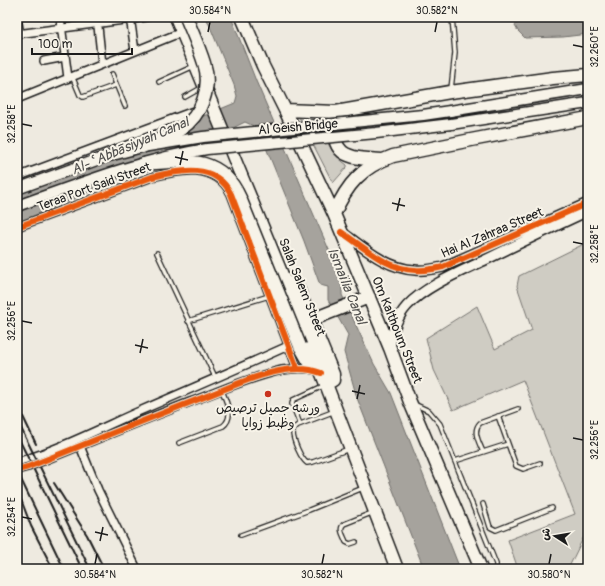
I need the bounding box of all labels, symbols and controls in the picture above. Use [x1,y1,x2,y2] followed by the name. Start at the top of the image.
[189,5,231,17] text: 30.584°N
[416,5,458,17] text: 30.582°N
[589,26,601,68] text: 32.260°E
[32,30,132,56] scale bar
[38,37,73,52] text: 100 m
[6,105,18,144] text: 32.258°E
[69,113,193,178] water label: Al-ʿAbbāsiyyah Canal
[257,115,339,138] street label: Al Geish Bridge
[35,159,154,215] street label: Teraa Port Said Street
[438,204,546,262] street label: Hai Al Zahraa Street
[589,225,601,264] text: 32.258°E
[275,236,329,339] street label: Salah Salem Street
[324,245,371,329] water label: Ismaïlia Canal
[368,274,426,386] street label: Om Kalthoum Street
[6,301,18,341] text: 32.256°E
[263,389,273,399] marker: ورشه جميل ترصيص وظبط زوايا
[216,400,320,431] place label: ورشه جميل ترصيص وظبط زوايا
[589,420,601,460] text: 32.256°E
[6,497,18,537] text: 32.254°E
[535,516,575,556] north arrow
[538,527,553,541] text: ش
[74,569,116,581] text: 30.584°N
[301,569,343,581] text: 30.582°N
[527,569,571,581] text: 30.580°N

